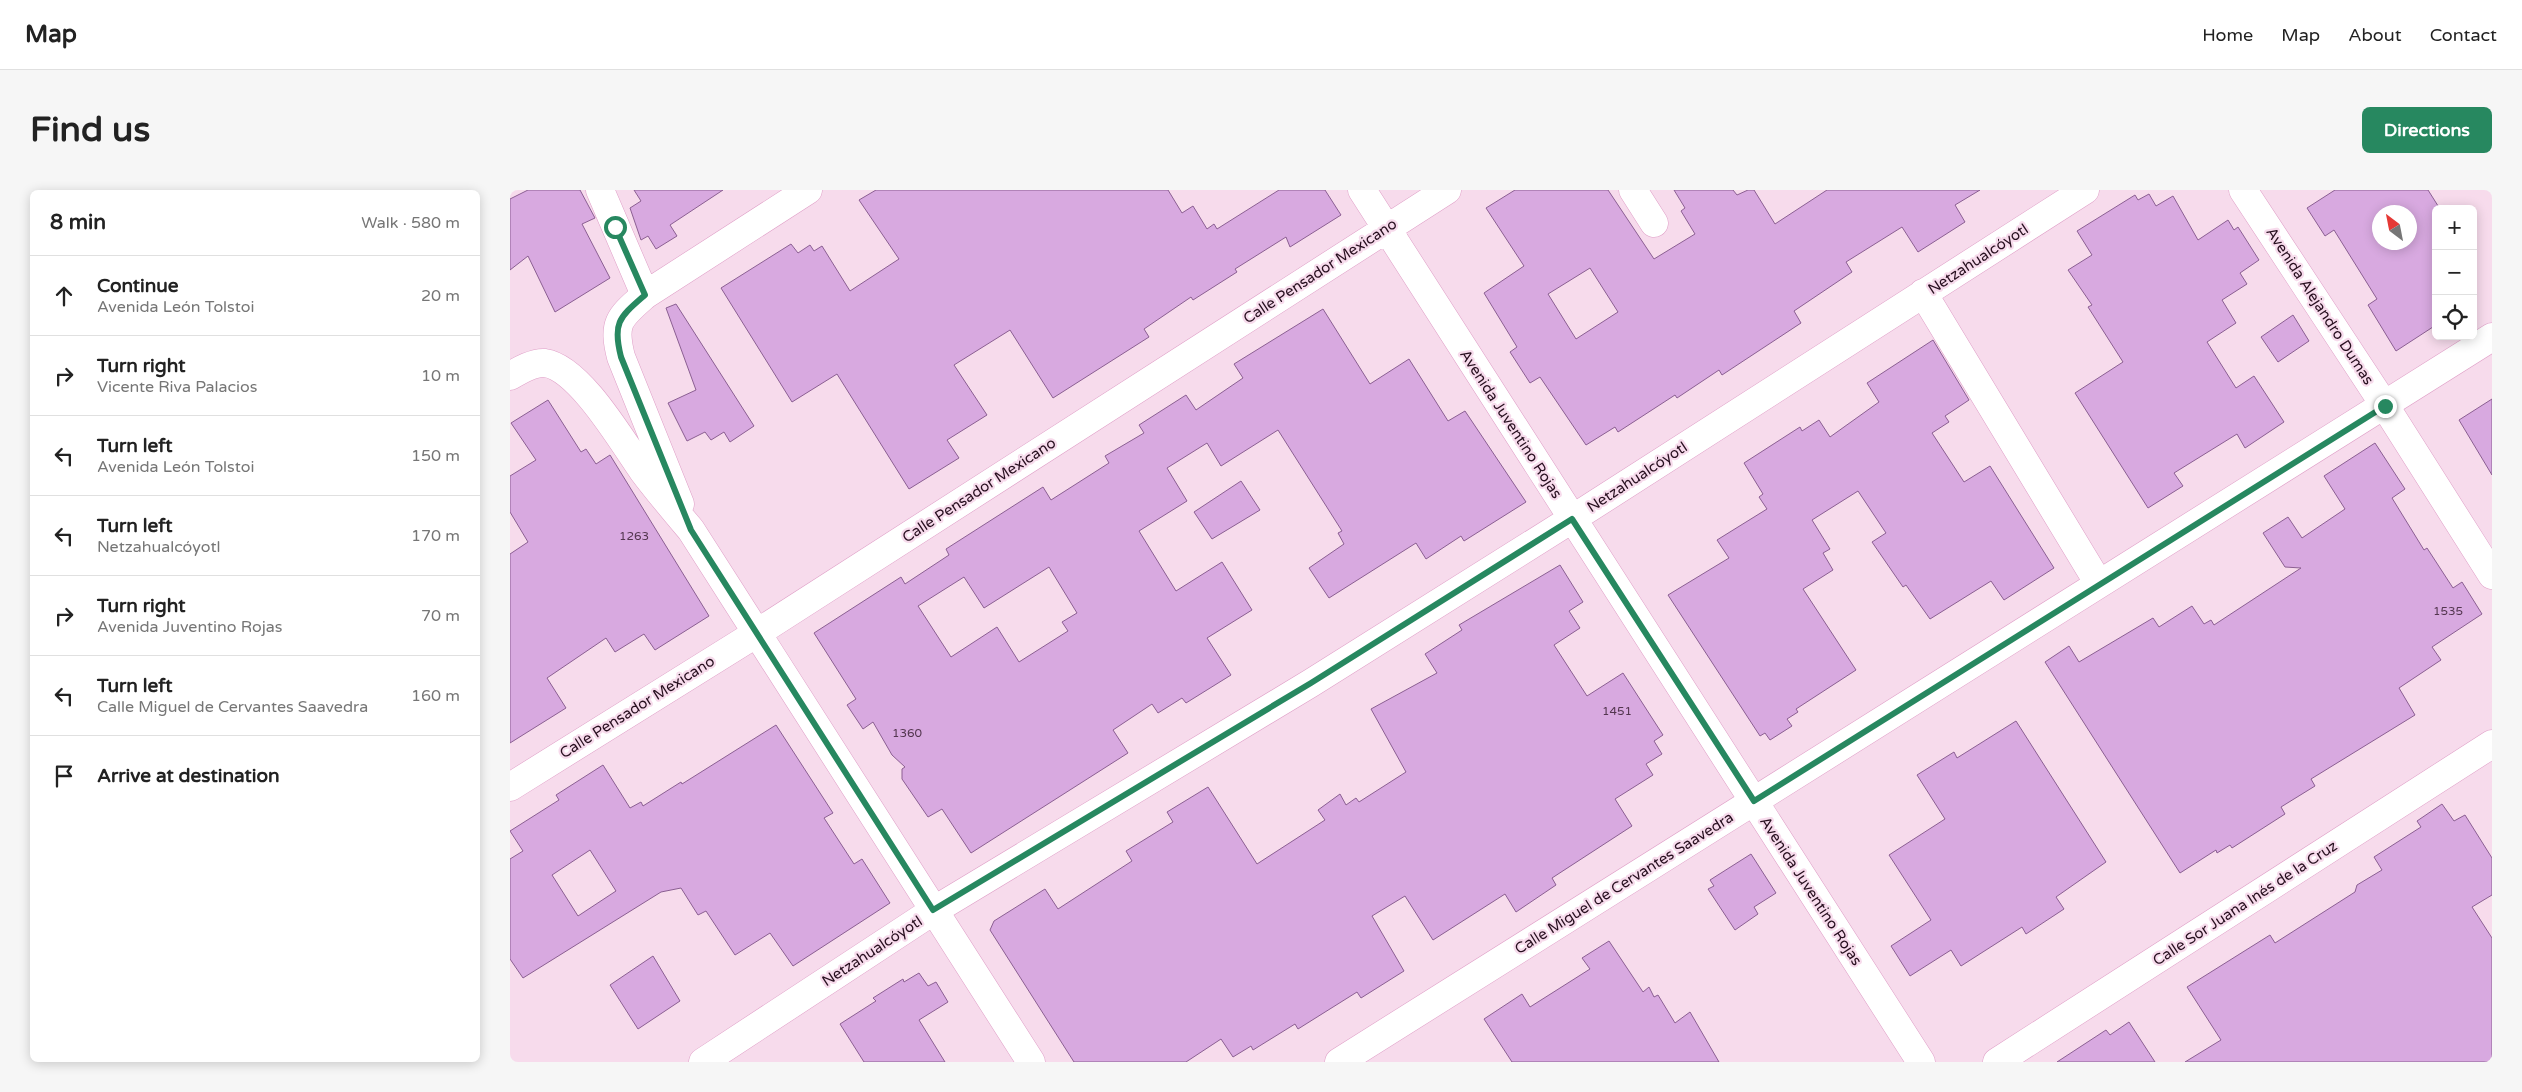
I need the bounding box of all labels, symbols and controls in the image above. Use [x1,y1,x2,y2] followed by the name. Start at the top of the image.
[25,20,77,49] text: Map
[2202,24,2253,46] text: Home
[2281,24,2320,46] text: Map
[2348,24,2402,46] text: About
[2430,24,2497,46] text: Contact
[2362,107,2492,153] button: Directions
[30,109,150,151] text: Find us
[2372,205,2417,250] north arrow
[2432,205,2477,340] map controls
[2432,205,2477,250] button: +
[50,210,106,235] text: 8 min
[361,213,460,233] text: Walk · 580 m
[1240,215,1400,327] street label: Calle Pensador Mexicano
[604,216,627,239] route start
[1925,220,2031,298] street label: Netzahualcóyotl
[2262,224,2378,388] street label: Avenida Alejandro Dumas
[2432,250,2477,295] button: −
[97,275,179,297] text: Continue
[50,282,78,310] icon: ahead
[421,286,460,306] text: 20 m
[2432,295,2477,340] button: locate
[97,297,254,317] text: Avenida León Tolstoi
[1456,346,1566,502] street label: Avenida Juventino Rojas
[97,355,185,377] text: Turn right
[50,362,78,390] icon: right
[421,366,460,386] text: 10 m
[97,377,257,397] text: Vicente Riva Palacios
[2374,395,2397,418] route end
[899,434,1059,546] street label: Calle Pensador Mexicano
[97,435,173,457] text: Turn left
[1584,438,1690,516] street label: Netzahualcóyotl
[50,442,78,470] icon: left
[411,446,460,466] text: 150 m
[97,457,254,477] text: Avenida León Tolstoi
[97,515,173,537] text: Turn left
[50,522,78,550] icon: left
[411,526,460,546] text: 170 m
[619,529,649,543] house number: 1263
[97,537,220,557] text: Netzahualcóyotl
[97,595,185,617] text: Turn right
[50,602,78,630] icon: right
[2433,604,2463,618] house number: 1535
[421,606,460,626] text: 70 m
[97,617,283,637] text: Avenida Juventino Rojas
[556,652,718,762] street label: Calle Pensador Mexicano
[97,675,173,697] text: Turn left
[50,682,78,710] icon: left
[411,686,460,706] text: 160 m
[97,697,368,717] text: Calle Miguel de Cervantes Saavedra
[1602,704,1632,718] house number: 1451
[892,726,923,740] house number: 1360
[50,762,78,790] icon: arrive
[97,765,280,787] text: Arrive at destination
[1511,808,1737,958] street label: Calle Miguel de Cervantes Saavedra
[1756,813,1866,969] street label: Avenida Juventino Rojas
[2149,837,2341,969] street label: Calle Sor Juana Inés de la Cruz
[819,912,925,990] street label: Netzahualcóyotl

